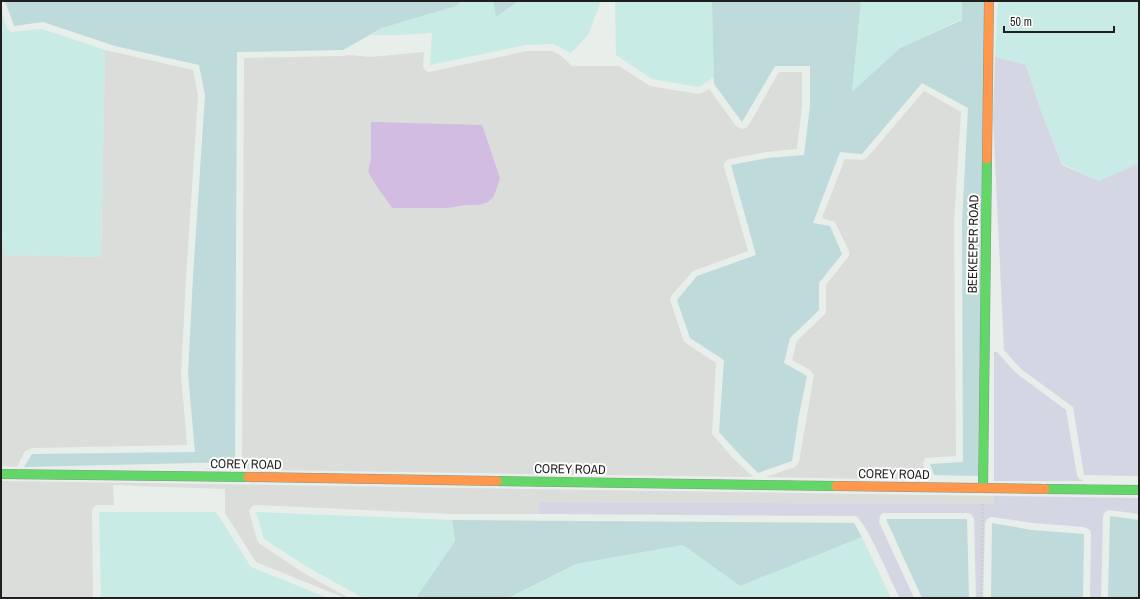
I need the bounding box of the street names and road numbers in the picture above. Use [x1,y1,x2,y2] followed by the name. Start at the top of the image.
[964,194,982,293] street label: BEEKEEPER ROAD
[210,455,282,473] street label: COREY ROAD
[534,460,606,478] street label: COREY ROAD
[858,465,930,483] street label: COREY ROAD

